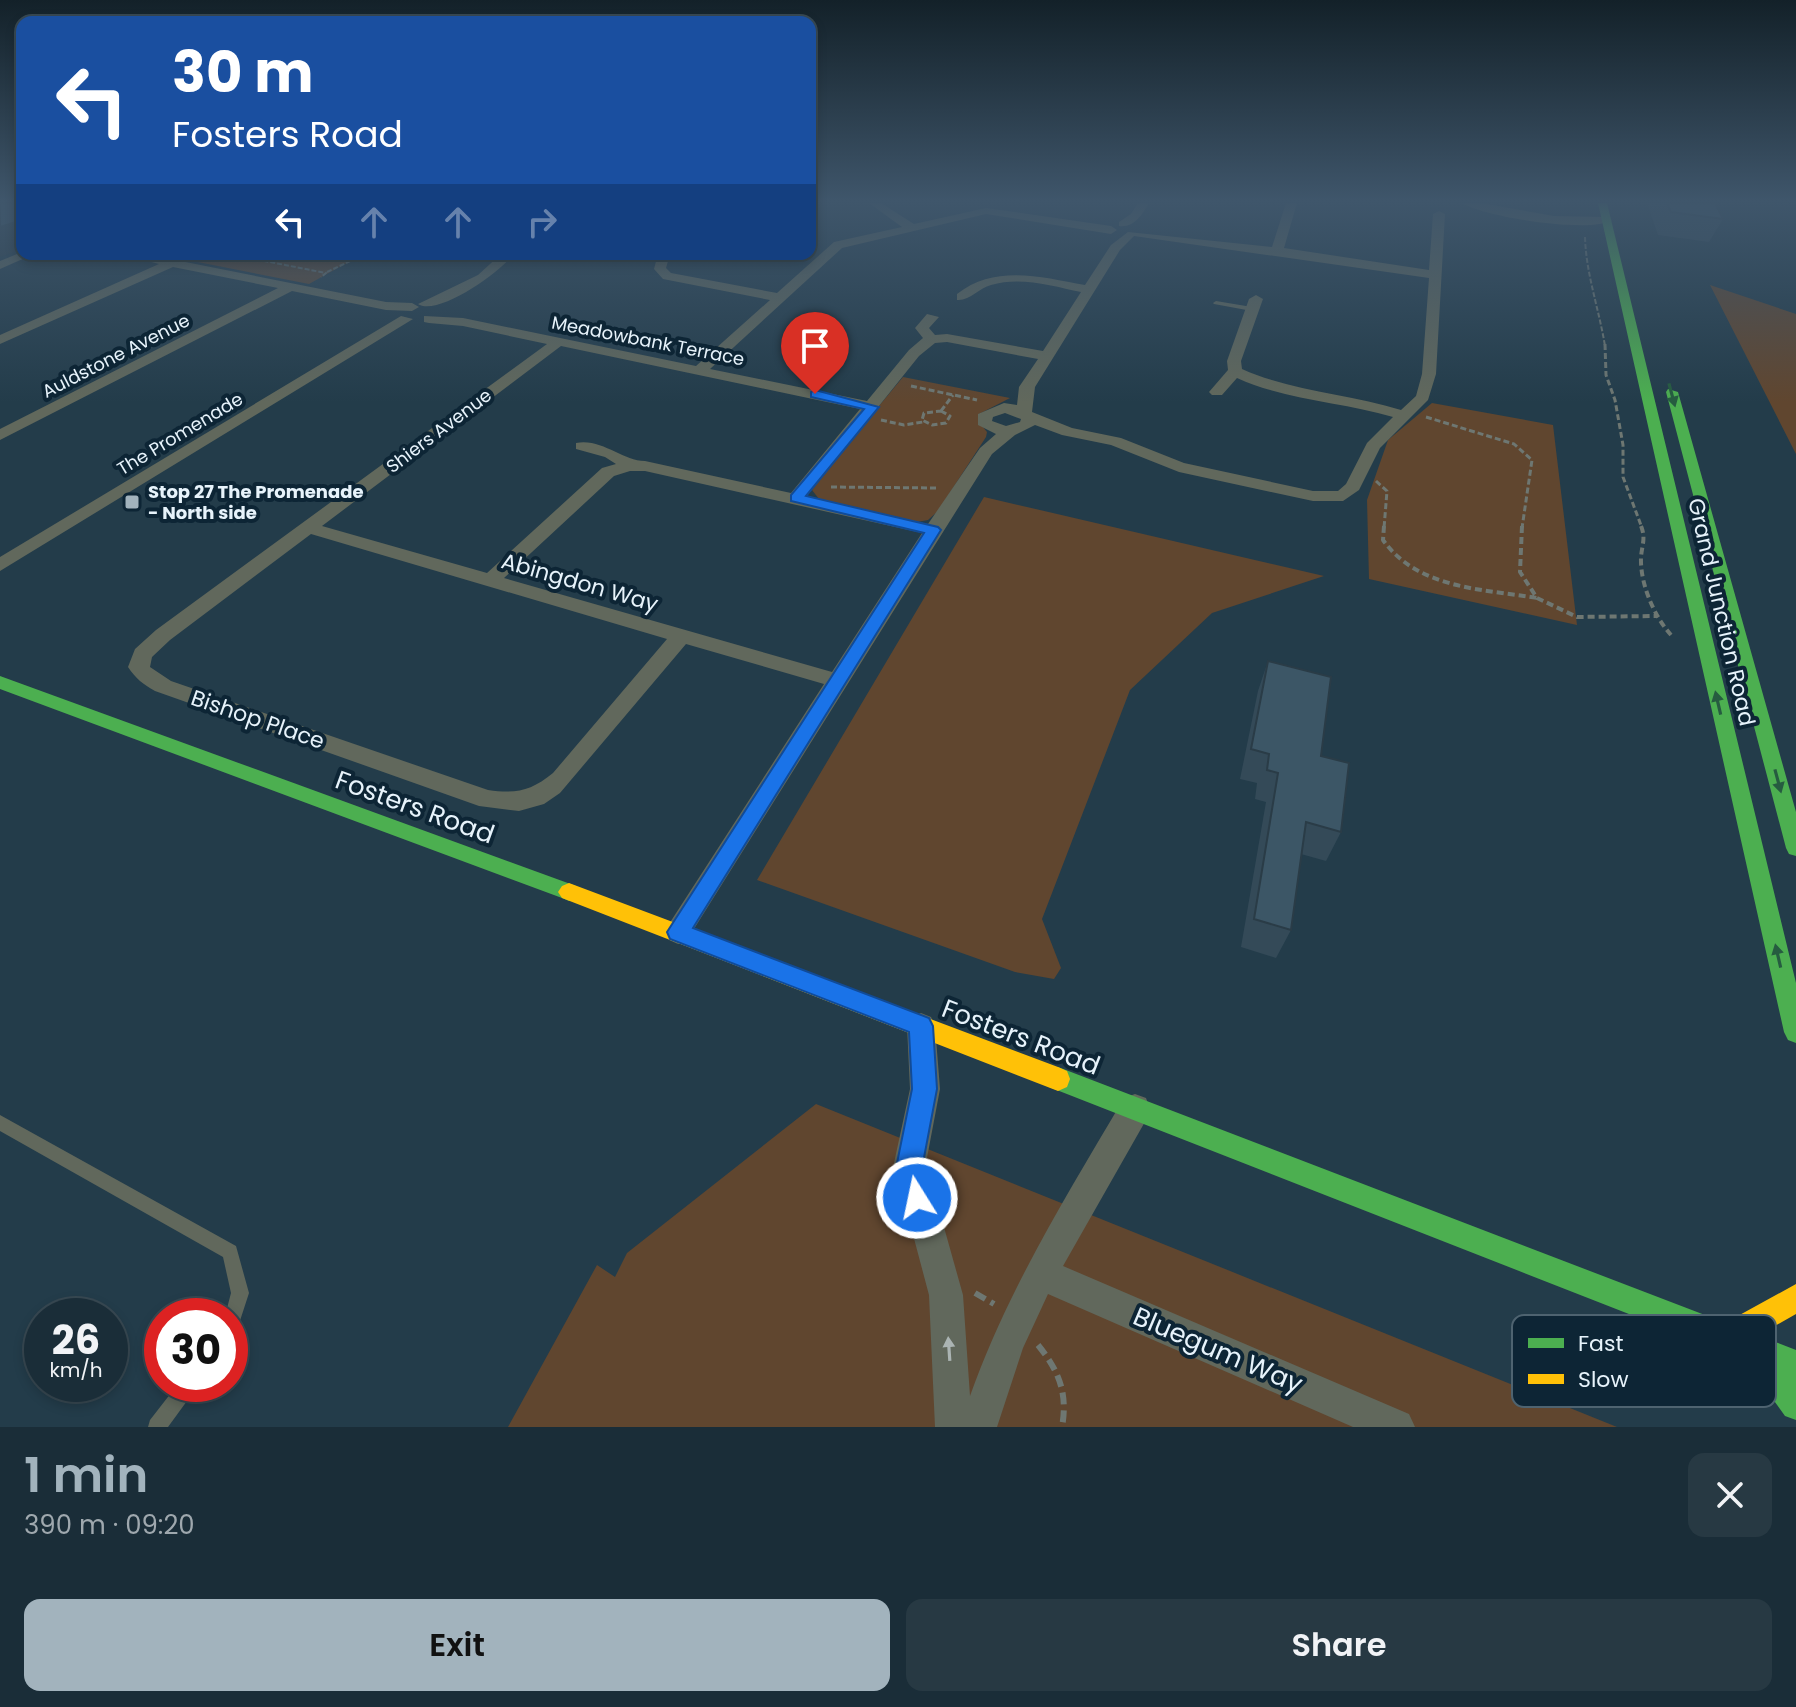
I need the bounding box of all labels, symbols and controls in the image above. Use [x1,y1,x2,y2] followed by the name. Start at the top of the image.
[172,33,314,112] text: 30 m
[40,48,144,152] icon: left
[172,109,403,160] text: Fosters Road
[268,200,312,244] icon: left
[352,200,396,244] icon: ahead
[436,200,480,244] icon: ahead
[520,200,564,244] icon: right
[38,307,194,404] street label: Auldstone Avenue
[550,310,747,371] street label: Meadowbank Terrace
[781,312,849,394] pin
[793,324,837,368] icon: arrive
[1667,382,1679,407] one-way arrow
[381,383,497,479] street label: Shiers Avenue
[112,386,247,481] street label: The Promenade
[148,479,364,525] place label: Stop 27 The Promenade - North side
[123,493,141,511] marker: Stop 27 The Promenade - North side
[1680,495,1763,729] street label: Grand Junction Road
[498,545,662,620] street label: Abingdon Way
[187,682,329,757] street label: Bishop Place
[1712,690,1724,715] one-way arrow
[331,762,499,852] street label: Fosters Road
[1772,768,1784,793] one-way arrow
[1771,943,1784,968] one-way arrow
[937,990,1105,1084] street label: Fosters Road
[875,1156,959,1240] position arrow
[144,1298,248,1402] speed limit sign: 30
[1128,1298,1308,1402] street label: Bluegum Way
[52,1312,100,1368] text: 26
[1512,1315,1776,1407] legend
[1578,1328,1623,1359] text: Fast
[942,1336,955,1361] one-way arrow
[49,1356,103,1384] text: km/h
[1578,1364,1628,1395] text: Slow
[24,1442,148,1509] text: 1 min
[1688,1453,1772,1537] button: close
[24,1507,195,1543] text: 390 m · 09:20
[24,1599,890,1691] button: Exit
[906,1599,1772,1691] button: Share

